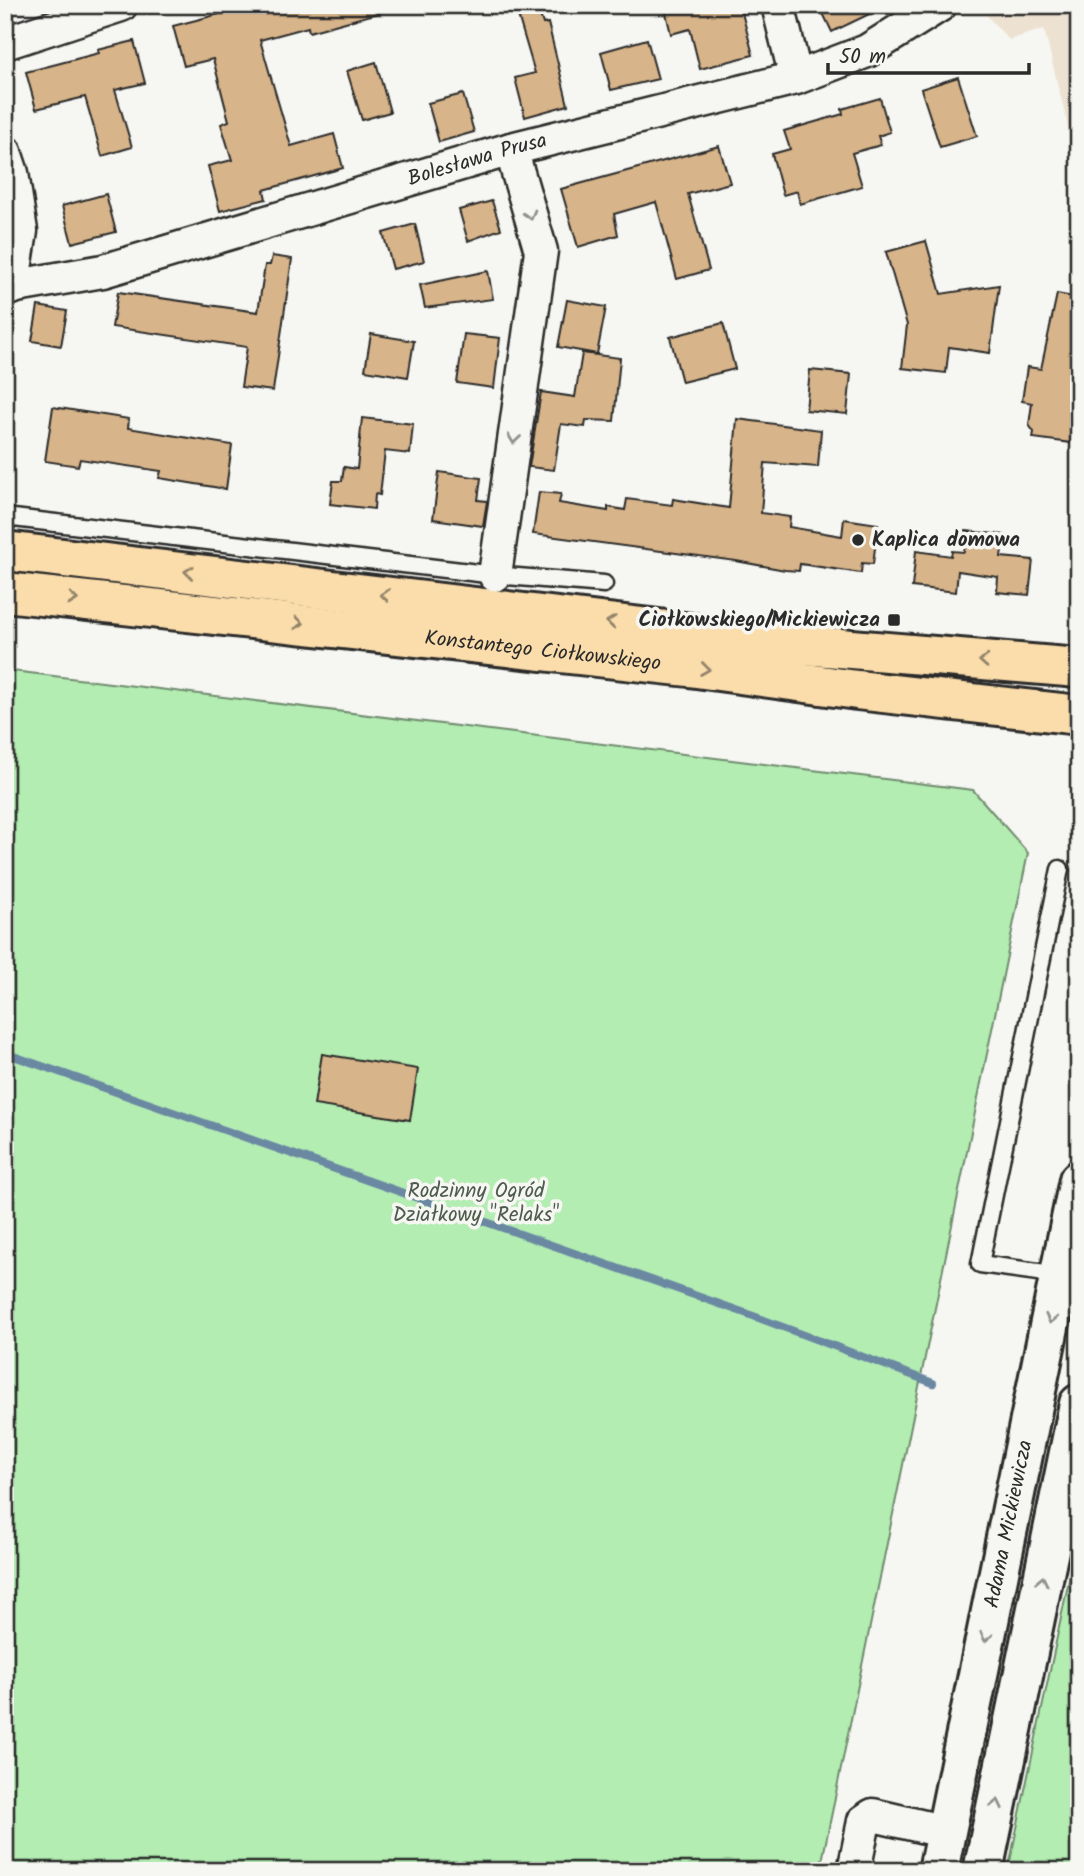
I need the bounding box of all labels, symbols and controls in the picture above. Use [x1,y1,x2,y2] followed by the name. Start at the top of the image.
[828,32,1030,76] scale bar
[839,41,886,74] text: 50 m
[404,124,550,196] street label: Bolesława Prusa
[522,209,537,221] one-way arrow
[507,433,522,445] one-way arrow
[872,524,1020,557] place label: Kaplica domowa
[850,532,866,548] marker: Kaplica domowa
[183,565,195,580] one-way arrow
[380,588,391,603] one-way arrow
[68,591,79,606] one-way arrow
[639,604,880,637] place label: Ciołkowskiego/Mickiewicza
[886,612,902,628] marker: Ciołkowskiego/Mickiewicza
[605,615,617,630] one-way arrow
[293,616,305,631] one-way arrow
[423,622,663,680] street label: Konstantego Ciołkowskiego
[978,654,989,669] one-way arrow
[699,662,711,677] one-way arrow
[393,1175,559,1232] park label: Rodzinny Ogród Działkowy "Relaks"
[1044,1313,1059,1325] one-way arrow
[976,1437,1042,1611] street label: Adama Mickiewicza
[1034,1575,1049,1587] one-way arrow
[979,1631,994,1643] one-way arrow
[988,1798,1003,1810] one-way arrow

